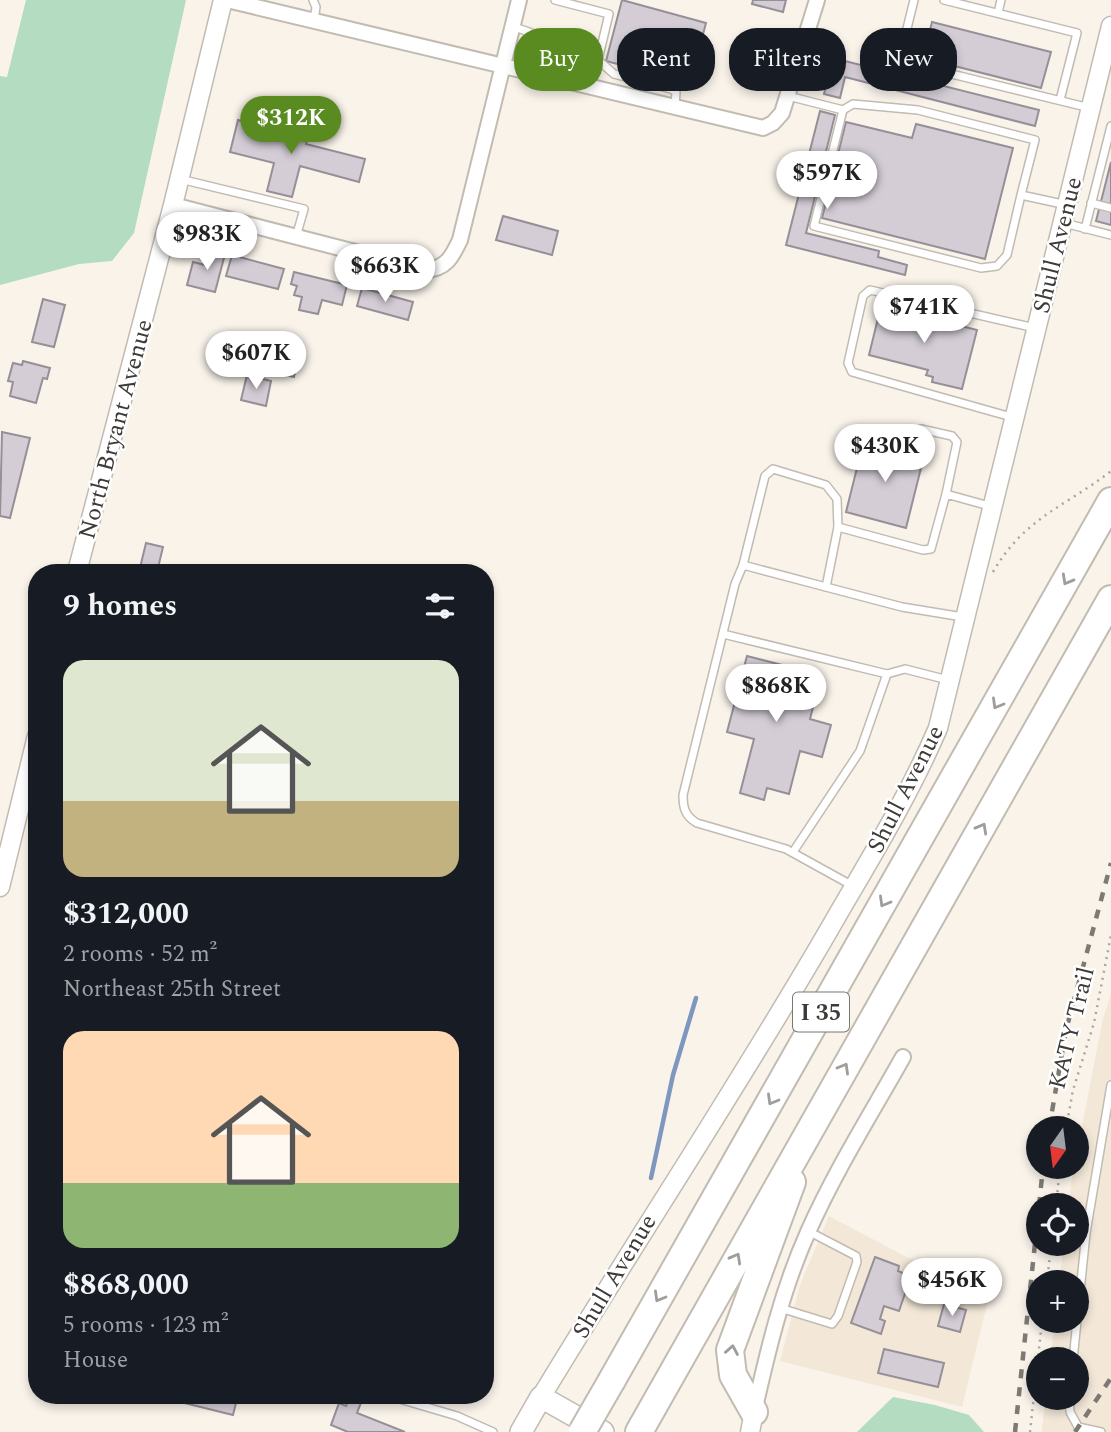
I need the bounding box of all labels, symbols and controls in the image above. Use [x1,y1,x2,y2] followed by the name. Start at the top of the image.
[514,28,603,91] chip: Buy
[617,28,715,91] chip: Rent
[729,28,846,91] chip: Filters
[860,28,957,91] chip: New
[242,96,340,156] pin: $312K
[256,101,326,136] text: $312K
[778,152,876,211] pin: $597K
[792,156,862,191] text: $597K
[1024,173,1092,317] street label: Shull Avenue
[158,212,256,272] pin: $983K
[172,217,242,252] text: $983K
[336,244,434,304] pin: $663K
[350,249,420,284] text: $663K
[875,286,973,345] pin: $741K
[889,290,959,325] text: $741K
[69,315,163,543] street label: North Bryant Avenue
[207,332,305,391] pin: $607K
[221,336,291,371] text: $607K
[836,424,934,484] pin: $430K
[850,429,920,464] text: $430K
[1062,573,1075,585] one-way arrow
[63,583,177,629] text: 9 homes
[421,587,459,625] icon: filters
[727,664,825,724] pin: $868K
[741,669,811,704] text: $868K
[992,697,1005,710] one-way arrow
[198,706,324,832] icon: home
[858,719,954,860] street label: Shull Avenue
[974,822,987,835] one-way arrow
[63,891,189,937] text: $312,000
[879,895,892,907] one-way arrow
[63,937,217,972] text: 2 rooms · 52 m²
[1039,963,1105,1093] street label: KATY Trail
[63,972,281,1007] text: Northeast 25th Street
[793,993,849,1032] road number: I 35
[836,1063,849,1076] one-way arrow
[198,1077,324,1203] icon: home
[767,1092,780,1105] one-way arrow
[1026,1116,1088,1180] north arrow
[1026,1116,1089,1410] map controls
[1026,1193,1089,1256] button: locate
[564,1207,666,1346] street label: Shull Avenue
[728,1252,741,1265] one-way arrow
[903,1258,1001,1318] pin: $456K
[63,1262,189,1308] text: $868,000
[917,1263,987,1298] text: $456K
[1026,1270,1089,1333] button: +
[654,1290,667,1303] one-way arrow
[63,1308,229,1343] text: 5 rooms · 123 m²
[63,1343,128,1378] text: House
[724,1344,739,1356] one-way arrow
[1026,1347,1089,1410] button: −

